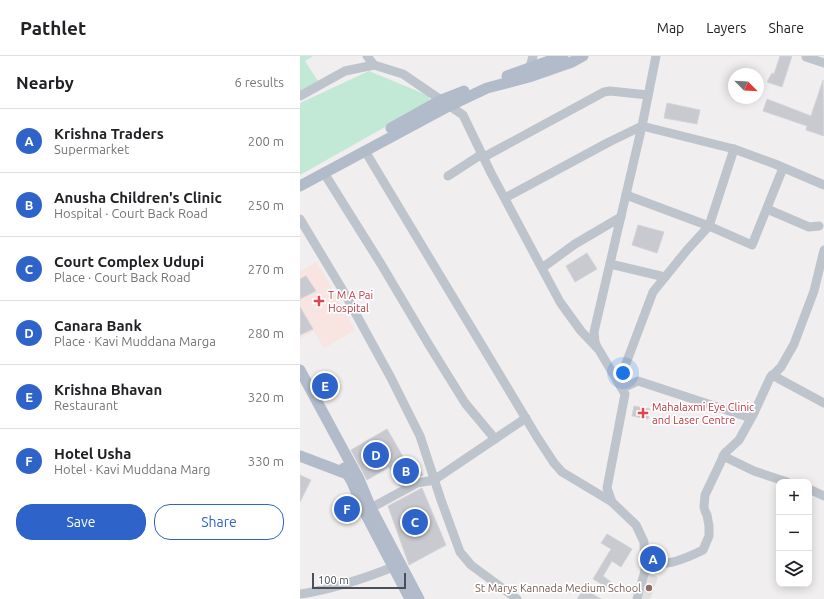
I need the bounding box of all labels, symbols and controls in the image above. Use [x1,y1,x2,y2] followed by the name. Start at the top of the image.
[20,17,86,39] text: Pathlet
[657,20,684,36] text: Map
[706,20,746,36] text: Layers
[768,20,804,36] text: Share
[728,68,764,104] north arrow
[16,73,74,92] text: Nearby
[234,75,284,89] text: 6 results
[54,125,164,142] text: Krishna Traders
[24,134,34,148] text: A
[248,134,284,148] text: 200 m
[54,142,129,156] text: Supermarket
[54,189,222,206] text: Anusha Children's Clinic
[25,198,33,212] text: B
[248,198,284,212] text: 250 m
[54,206,208,220] text: Hospital · Court Back Road
[54,253,204,270] text: Court Complex Udupi
[25,262,33,276] text: C
[248,262,284,276] text: 270 m
[54,270,191,284] text: Place · Court Back Road
[328,289,373,314] place label: T M A Pai Hospital
[313,295,325,307] marker: T M A Pai Hospital
[54,317,142,334] text: Canara Bank
[24,326,34,340] text: D
[248,326,284,340] text: 280 m
[54,334,216,348] text: Place · Kavi Muddana Marga
[613,363,633,383] your location
[312,371,338,401] pin: E
[54,381,162,398] text: Krishna Bhavan
[25,390,33,404] text: E
[248,390,284,404] text: 320 m
[54,398,118,412] text: Restaurant
[652,401,754,426] place label: Mahalaxmi Eye Clinic and Laser Centre
[637,407,649,419] marker: Mahalaxmi Eye Clinic and Laser Centre
[363,440,389,470] pin: D
[54,445,131,462] text: Hotel Usha
[25,454,33,468] text: F
[248,454,284,468] text: 330 m
[393,456,419,486] pin: B
[54,462,211,476] text: Hotel · Kavi Muddana Marg
[776,479,812,587] map controls
[776,479,812,515] button: +
[334,494,360,524] pin: F
[16,504,146,540] button: Save
[154,504,284,540] button: Share
[402,507,428,537] pin: C
[776,515,812,551] button: −
[640,544,666,574] pin: A
[776,551,812,587] button: layers
[312,571,406,590] scale bar
[318,574,349,586] text: 100 m
[475,582,641,594] place label: St Marys Kannada Medium School
[644,583,654,593] marker: St Marys Kannada Medium School

